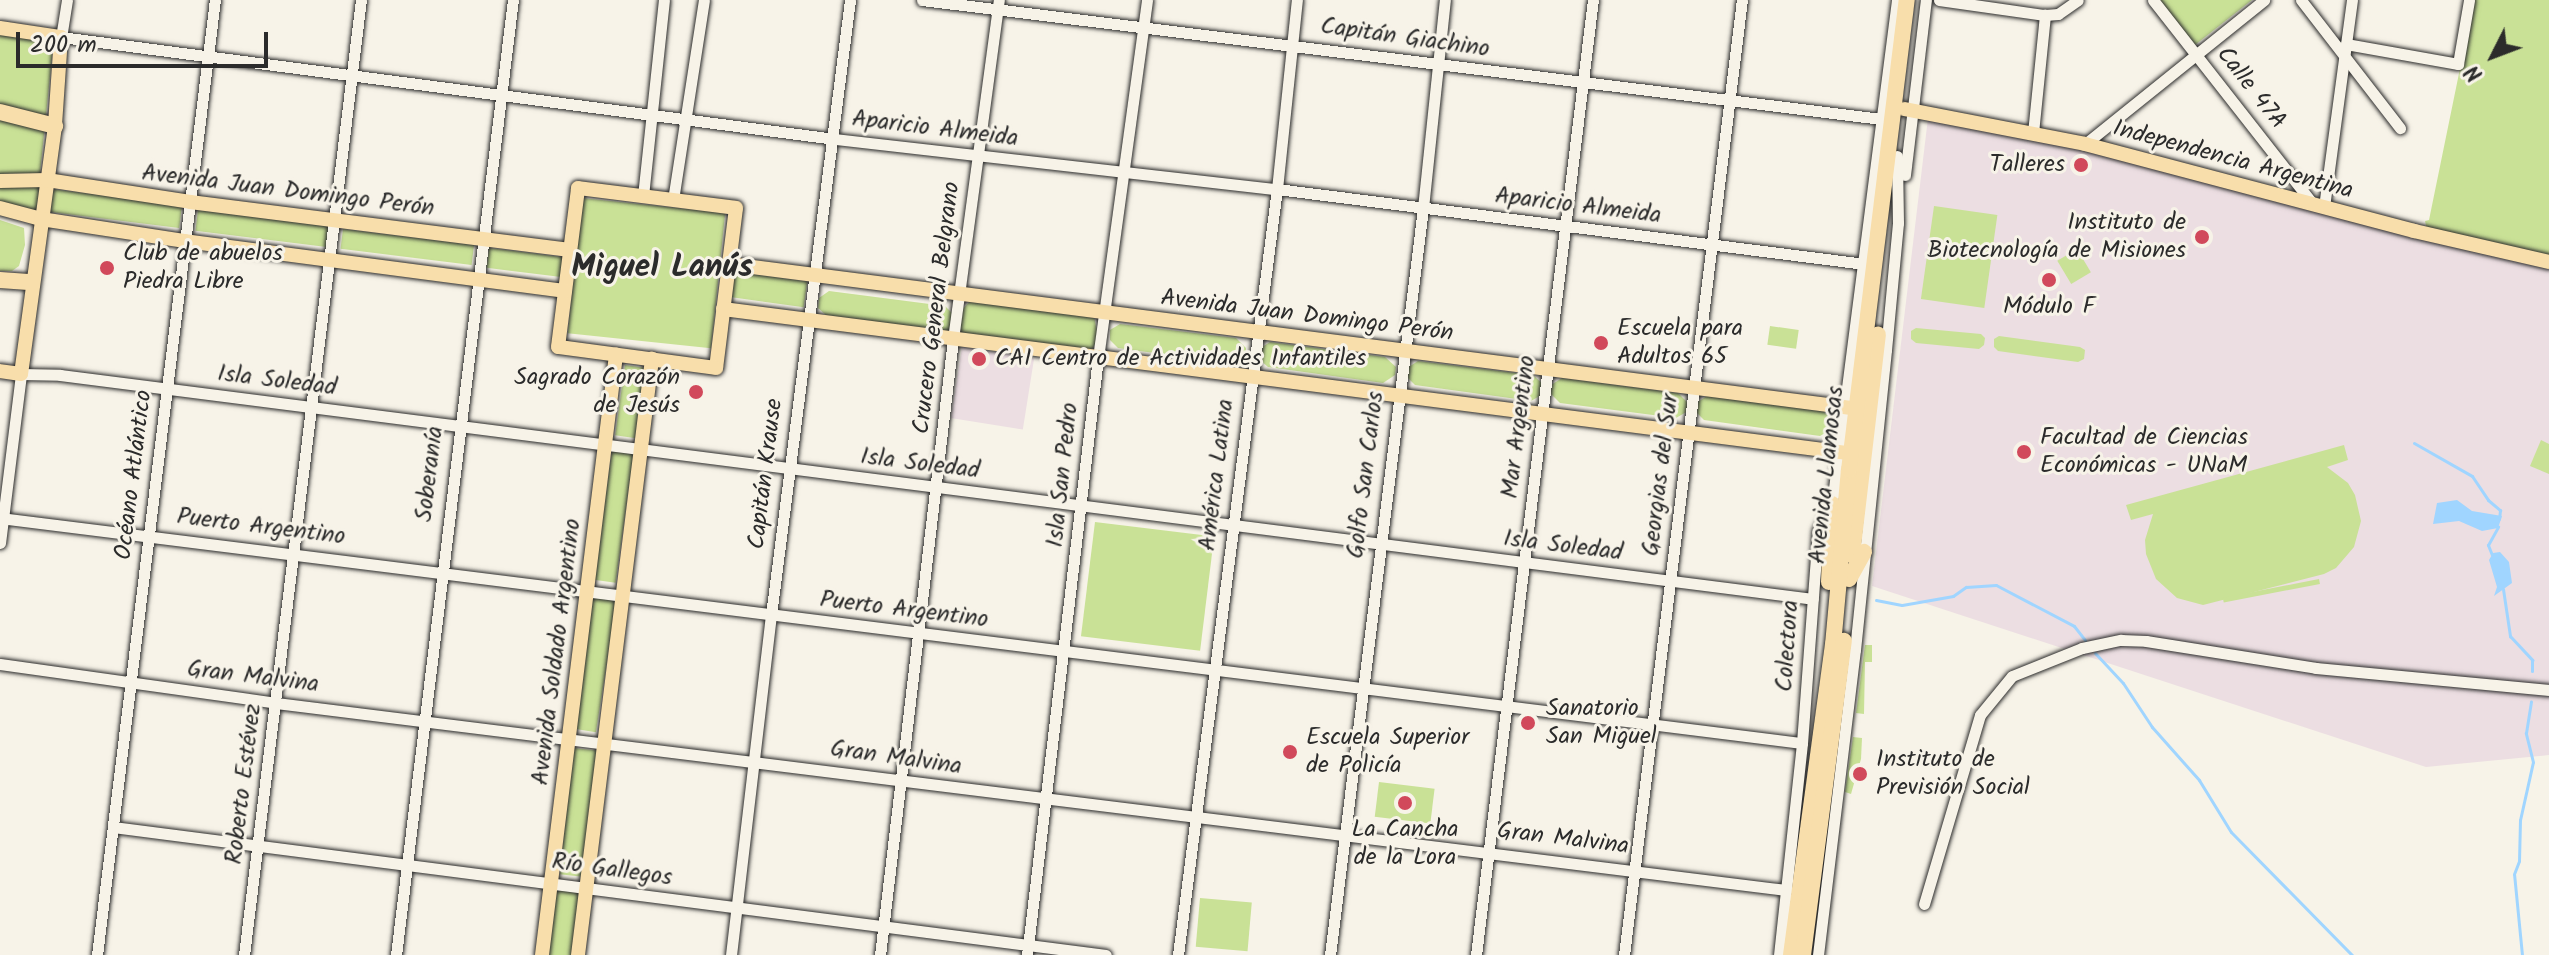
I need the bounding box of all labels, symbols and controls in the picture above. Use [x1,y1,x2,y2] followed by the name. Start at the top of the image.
[1319,12,1491,64] street label: Capitán Giachino
[20,16,272,66] scale bar
[2453,16,2533,96] north arrow
[30,26,97,65] text: 200 m
[2210,41,2292,135] street label: Calle 47A
[2457,56,2492,89] text: N
[850,105,1020,153] street label: Aparicio Almeida
[2110,114,2356,206] street label: Independencia Argentina
[1989,151,2065,179] place label: Talleres
[2072,156,2090,174] marker: Talleres
[140,159,436,223] street label: Avenida Juan Domingo Perón
[907,180,967,436] street label: Crucero General Belgrano
[1493,182,1663,230] street label: Aparicio Almeida
[1927,209,2186,265] place label: Instituto de Biotecnología de Misiones
[2193,228,2211,246] marker: Instituto de Biotecnología de Misiones
[123,240,283,296] place label: Club de abuelos Piedra Libre
[571,249,753,287] district label: Miguel Lanús
[98,259,116,277] marker: Club de abuelos Piedra Libre
[2040,271,2058,289] marker: Módulo F
[1159,284,1455,348] street label: Avenida Juan Domingo Perón
[2003,293,2095,321] place label: Módulo F
[1617,315,1743,371] place label: Escuela para Adultos 65
[1592,334,1610,352] marker: Escuela para Adultos 65
[995,345,1366,373] place label: CAI Centro de Actividades Infantiles
[970,350,988,368] marker: CAI Centro de Actividades Infantiles
[1496,354,1542,500] street label: Mar Argentino
[216,359,338,403] street label: Isla Soledad
[514,364,680,420] place label: Sagrado Corazón de Jesús
[687,383,705,401] marker: Sagrado Corazón de Jesús
[1803,385,1851,565] street label: Avenida Llamosas
[109,388,159,562] street label: Océano Atlántico
[1341,390,1391,560] street label: Golfo San Carlos
[1637,392,1685,558] street label: Georgias del Sur
[742,397,790,551] street label: Capitán Krause
[1193,397,1241,553] street label: América Latina
[1041,401,1085,549] street label: Isla San Pedro
[2040,424,2248,480] place label: Facultad de Ciencias Económicas - UNaM
[410,425,450,523] street label: Soberanía
[859,442,981,486] street label: Isla Soledad
[2015,443,2033,461] marker: Facultad de Ciencias Económicas - UNaM
[175,502,347,552] street label: Puerto Argentino
[526,517,588,787] street label: Avenida Soldado Argentino
[1502,524,1624,568] street label: Isla Soledad
[818,585,990,635] street label: Puerto Argentino
[1770,599,1806,693] street label: Colectora
[186,655,320,699] street label: Gran Malvina
[1546,695,1657,751] place label: Sanatorio San Miguel
[220,702,268,866] street label: Roberto Estévez
[1517,712,1539,734] marker: Sanatorio San Miguel
[1306,724,1469,780] place label: Escuela Superior de Policía
[829,735,963,781] street label: Gran Malvina
[1281,743,1299,761] marker: Escuela Superior de Policía
[1876,746,2030,802] place label: Instituto de Previsión Social
[1851,765,1869,783] marker: Instituto de Previsión Social
[1396,794,1414,812] marker: La Cancha de la Lora
[1351,816,1459,872] place label: La Cancha de la Lora
[1496,817,1630,861] street label: Gran Malvina
[550,847,674,893] street label: Río Gallegos

